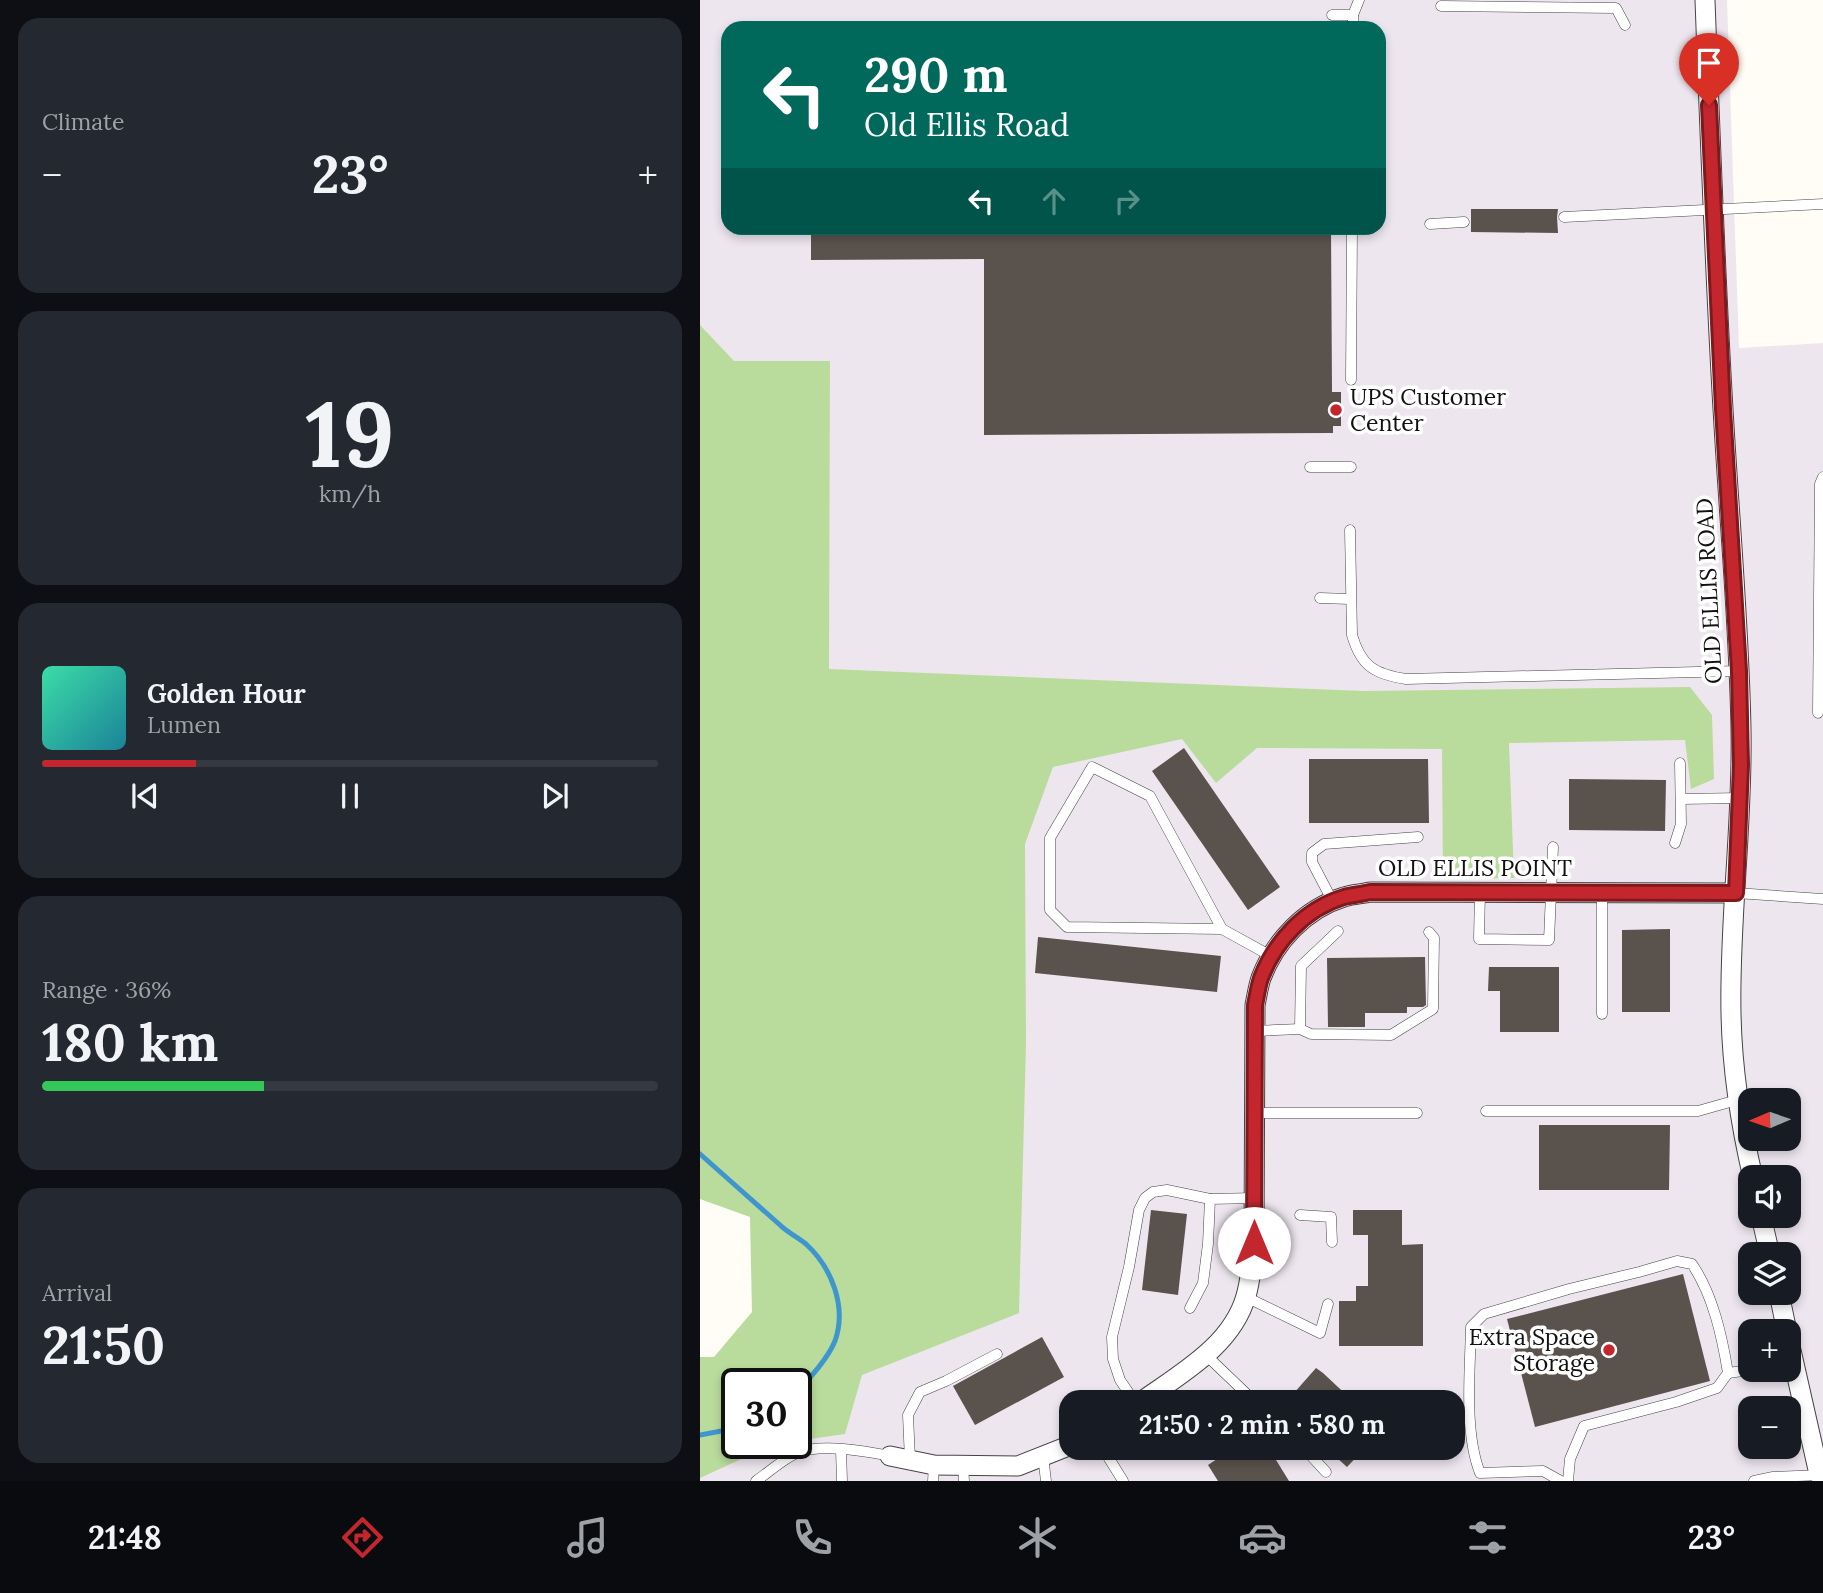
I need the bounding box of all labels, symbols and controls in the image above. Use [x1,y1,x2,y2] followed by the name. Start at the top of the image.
[1679,33,1739,105] pin
[864,43,1007,105] text: 290 m
[1690,44,1728,82] icon: arrive
[749,49,840,140] icon: left
[864,104,1069,145] text: Old Ellis Road
[42,107,124,136] text: Climate
[312,141,388,207] text: 23°
[42,151,62,199] text: −
[638,151,658,199] text: +
[962,182,1000,220] icon: left
[1035,182,1073,220] icon: ahead
[1108,182,1146,220] icon: right
[305,375,395,492] text: 19
[1350,382,1506,437] place label: UPS Customer Center
[1328,402,1344,418] marker: UPS Customer Center
[319,479,381,508] text: km/h
[1689,497,1728,685] street label: OLD ELLIS ROAD
[147,677,306,710] text: Golden Hour
[147,710,221,739] text: Lumen
[126,777,164,815] icon: previous
[331,777,369,815] icon: pause
[536,777,574,815] icon: next
[1378,853,1572,882] street label: OLD ELLIS POINT
[42,975,171,1004] text: Range · 36%
[42,1009,218,1075] text: 180 km
[1738,1088,1801,1152] north arrow
[1738,1088,1801,1459] map controls
[1738,1165,1801,1228] button: sound
[1217,1206,1291,1280] position arrow
[1738,1242,1801,1305] button: layers
[42,1278,112,1307] text: Arrival
[42,1312,165,1378] text: 21:50
[1738,1319,1801,1382] button: +
[1469,1322,1595,1377] place label: Extra Space Storage
[1601,1342,1617,1358] marker: Extra Space Storage
[721,1368,812,1459] speed limit sign: 30
[1738,1396,1801,1459] button: −
[1139,1408,1385,1441] text: 21:50 · 2 min · 580 m
[338,1513,387,1562] icon: directions
[563,1513,612,1562] icon: music
[788,1513,837,1562] icon: phone
[1013,1513,1062,1562] icon: climate
[1238,1513,1287,1562] icon: car
[1463,1513,1512,1562] icon: filters
[88,1517,162,1558] text: 21:48
[1688,1517,1735,1558] text: 23°

